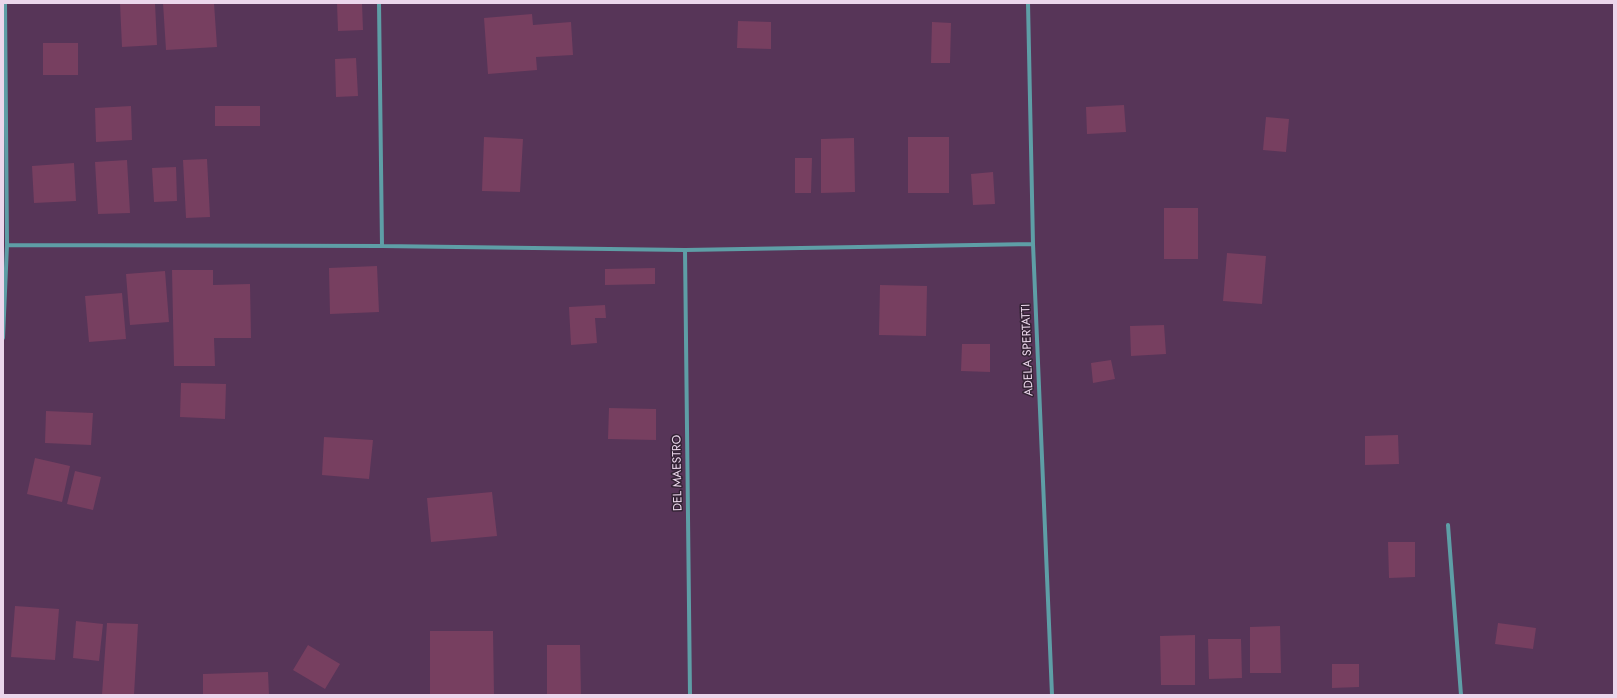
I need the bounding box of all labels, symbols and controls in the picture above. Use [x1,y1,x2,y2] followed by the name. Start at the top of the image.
[1019,304,1037,396] street label: ADELA SPERTATTI
[670,435,686,511] street label: DEL MAESTRO

